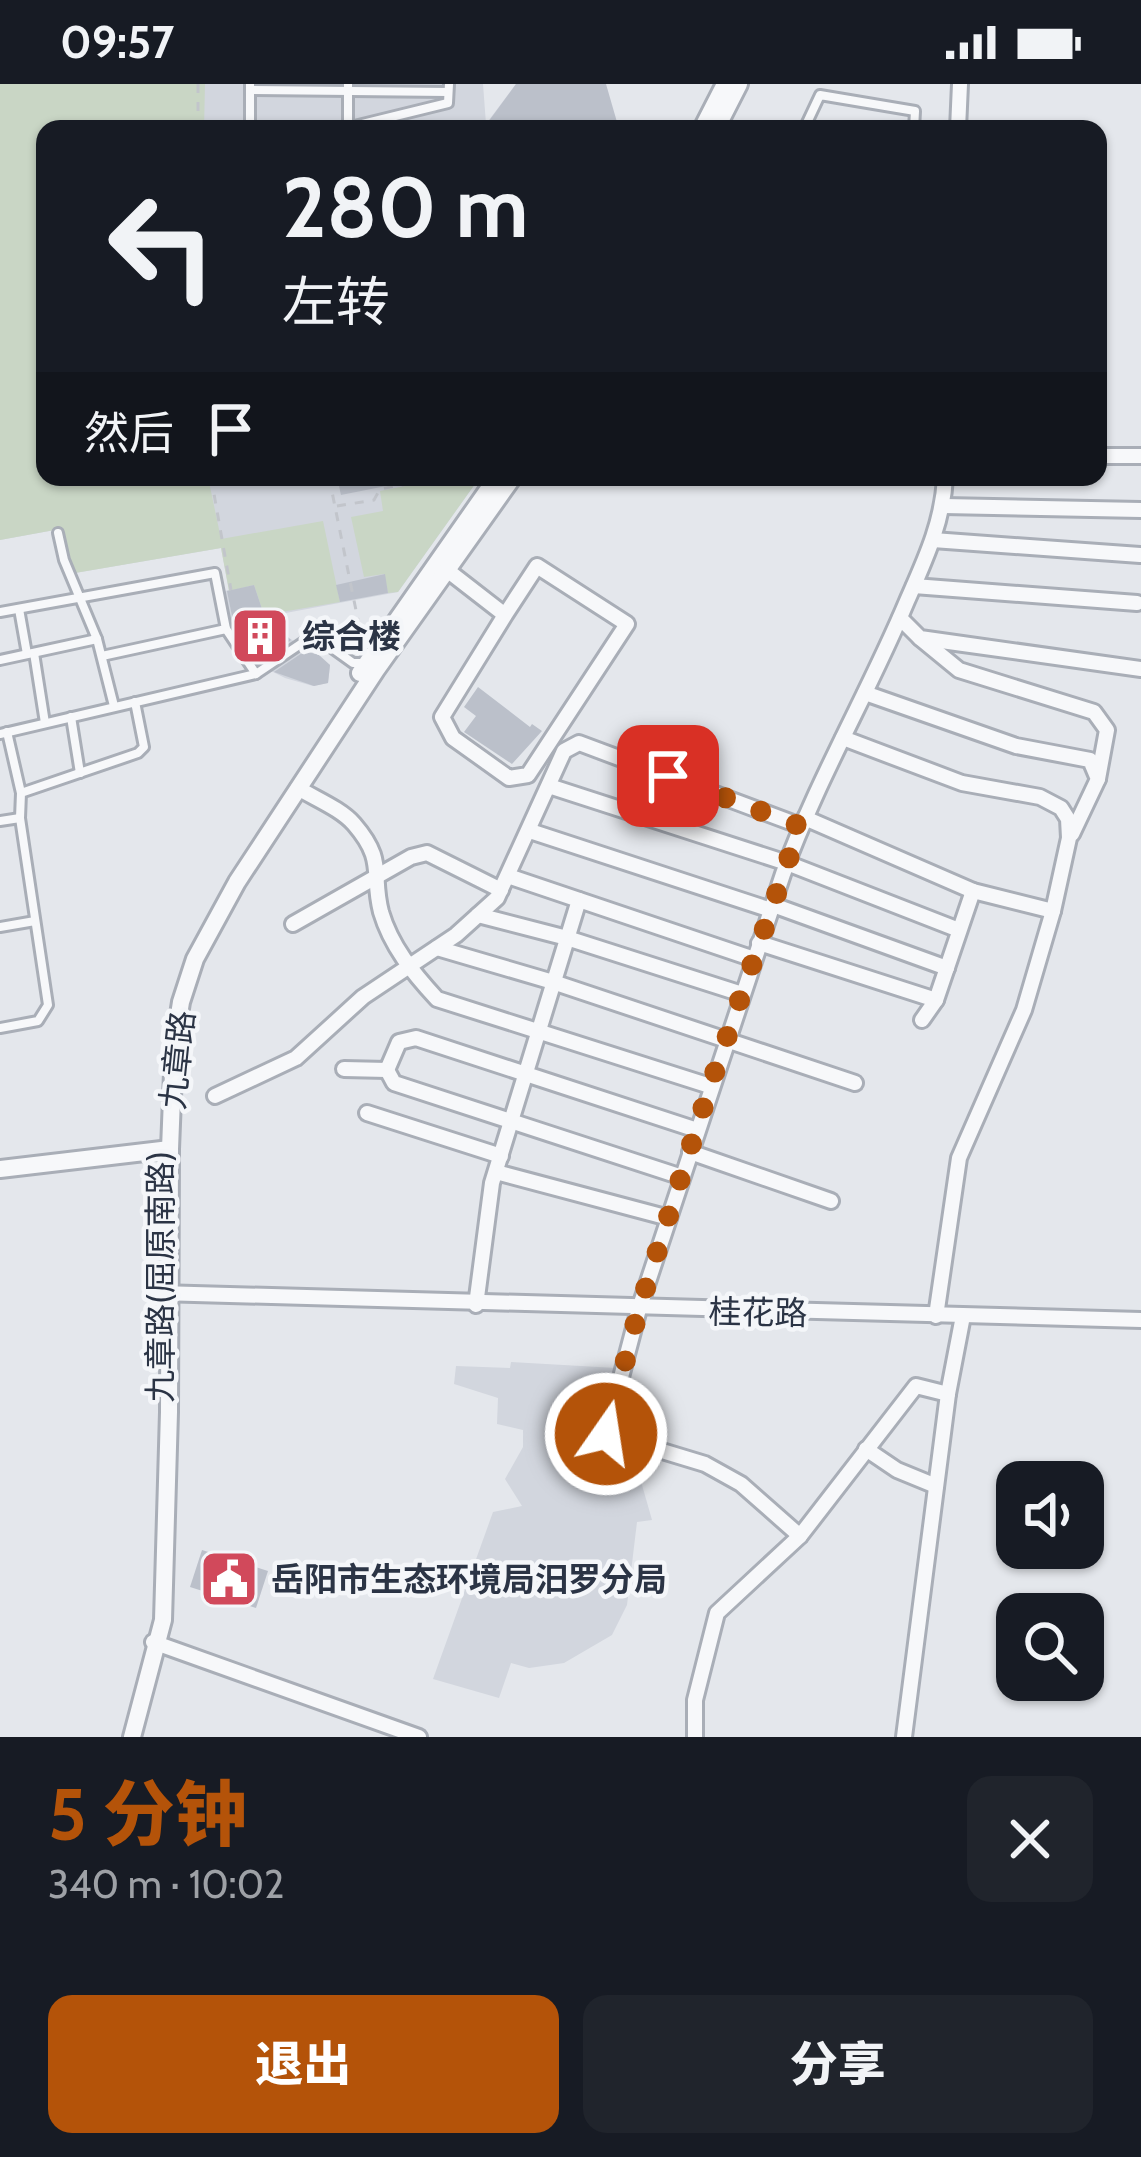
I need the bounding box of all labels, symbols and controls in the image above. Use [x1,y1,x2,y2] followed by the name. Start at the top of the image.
[60,15,174,69] text: 09:57
[282,156,528,258] text: 280 m
[84,168,240,324] icon: left
[282,269,390,335] text: 左转
[198,396,264,462] icon: arrive
[84,406,174,460] text: 然后
[229,605,291,667] building icon: 综合楼
[302,616,401,656] place label: 综合楼
[617,725,719,827] pin
[635,743,701,809] icon: arrive
[152,1009,202,1111] street label: 九章路
[140,1151,180,1403] street label: 九章路(屈原南路)
[708,1291,808,1333] street label: 桂花路
[543,1371,669,1497] position arrow
[996,1461,1104,1701] map controls
[996,1461,1104,1569] button: sound
[198,1548,260,1610] public building icon: 岳阳市生态环境局汨罗分局
[271,1559,667,1599] place label: 岳阳市生态环境局汨罗分局
[996,1593,1104,1701] button: search
[48,1771,247,1858] text: 5 分钟
[967,1776,1093,1902] button: close
[48,1860,284,1908] text: 340 m · 10:02
[48,1995,559,2133] button: 退出
[583,1995,1093,2133] button: 分享

